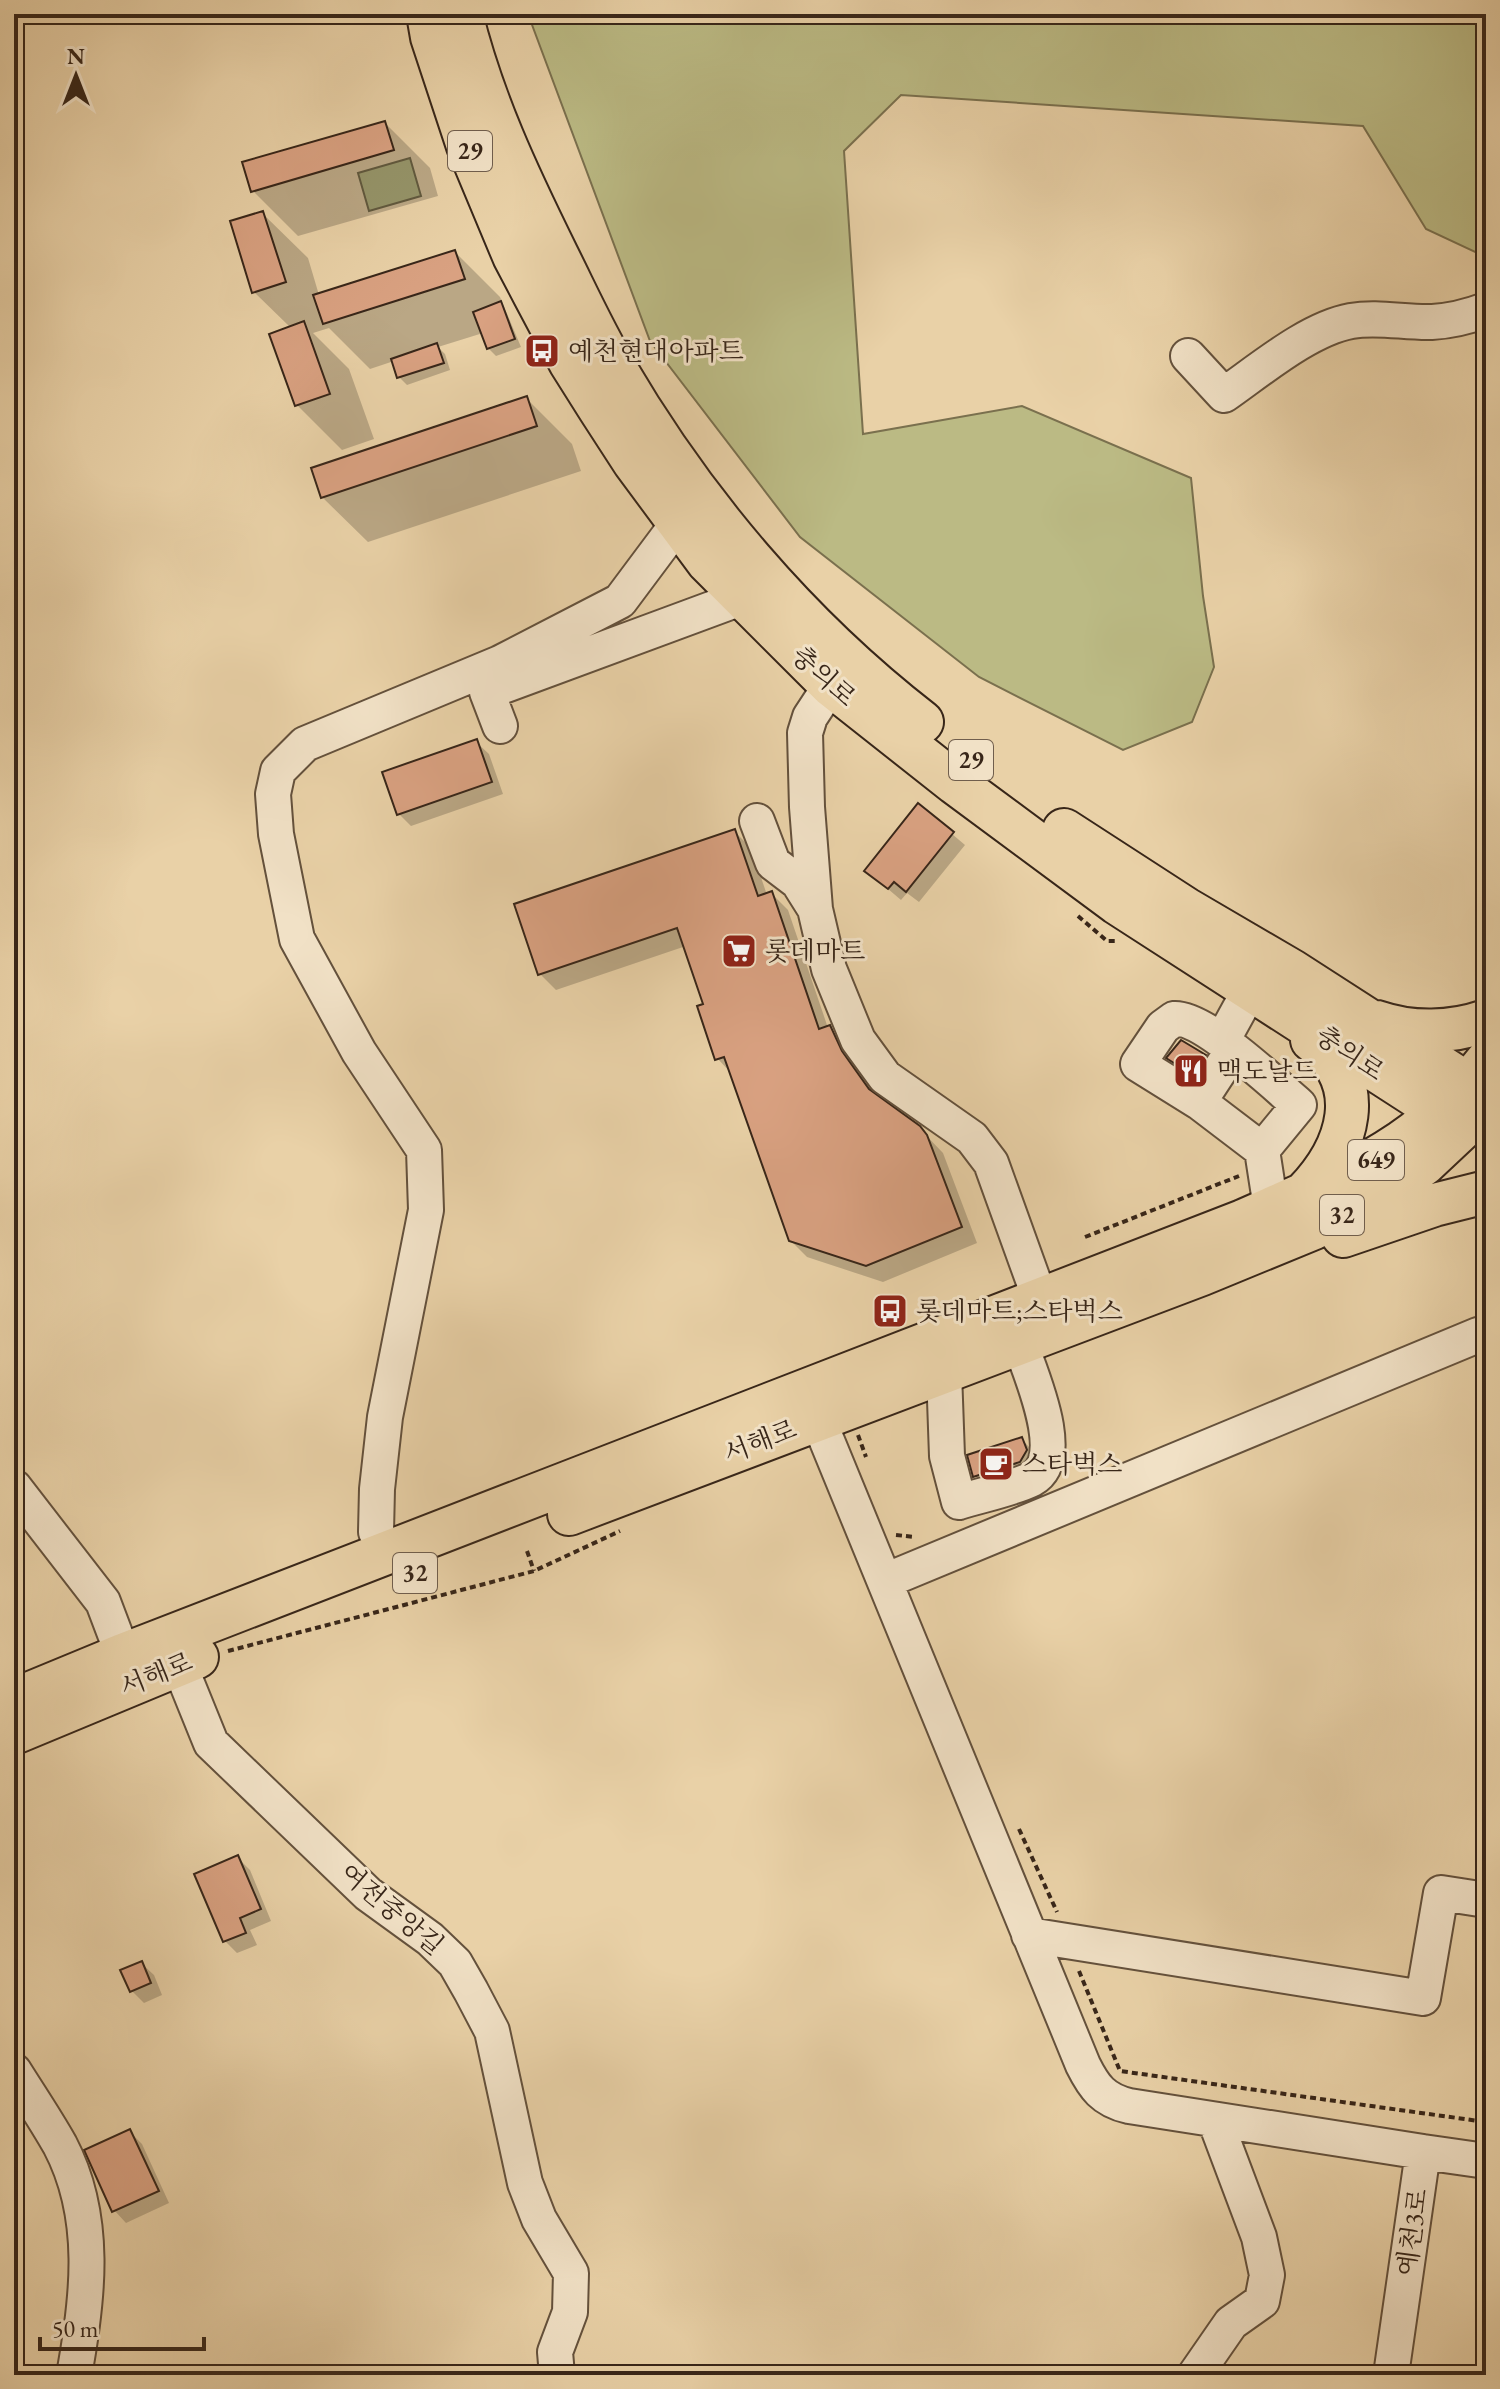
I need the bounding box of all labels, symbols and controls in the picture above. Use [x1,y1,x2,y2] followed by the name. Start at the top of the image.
[36,36,116,116] north arrow
[67,42,85,71] text: N
[448,131,492,171] road number: 29
[523,332,561,370] bus stop icon: 예천현대아파트
[568,334,744,368] place label: 예천현대아파트
[785,638,863,714] street label: 충의로
[949,740,993,780] road number: 29
[720,932,758,970] supermarket icon: 롯데마트
[765,934,865,968] place label: 롯데마트
[1309,1018,1391,1088] street label: 충의로
[1172,1052,1210,1090] restaurant icon: 맥도날드
[1217,1054,1317,1088] place label: 맥도날드
[1348,1140,1404,1180] road number: 649
[1320,1195,1364,1235] road number: 32
[871,1292,909,1330] bus stop icon: 롯데마트;스타벅스
[916,1294,1123,1328] place label: 롯데마트;스타벅스
[719,1412,801,1470] street label: 서해로
[977,1445,1015,1483] cafe icon: 스타벅스
[1022,1447,1122,1481] place label: 스타벅스
[393,1553,437,1593] road number: 32
[115,1644,197,1704] street label: 서해로
[333,1856,451,1962] street label: 여전중앙길
[1389,2186,1435,2278] street label: 예천3로
[40,2301,204,2351] scale bar
[52,2313,99,2344] text: 50 m

